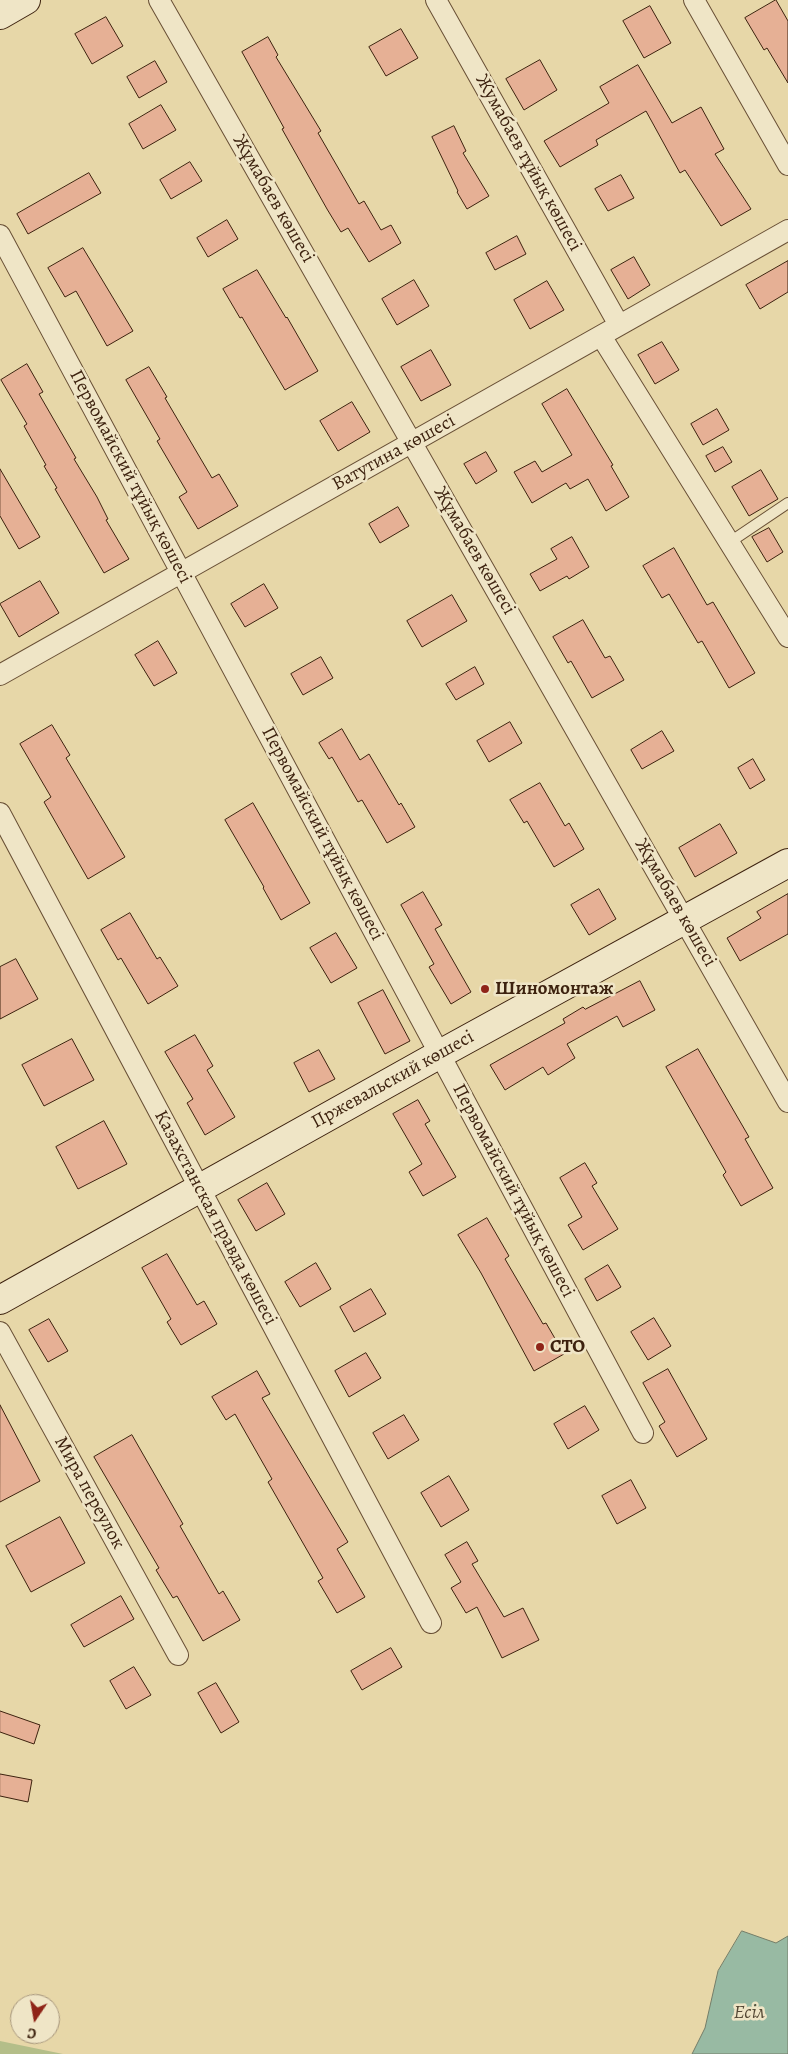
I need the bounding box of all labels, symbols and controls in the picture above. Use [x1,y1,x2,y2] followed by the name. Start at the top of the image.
[470,71,586,255] street label: Жумабаев тұйық көшесі
[227,131,319,267] street label: Жұмабаев көшесі
[64,366,196,588] street label: Первомайский тұйық көшесі
[328,410,460,496] street label: Ватутина көшесі
[428,483,520,619] street label: Жұмабаев көшесі
[256,723,388,945] street label: Первомайский тұйық көшесі
[629,835,721,971] street label: Жұмабаев көшесі
[495,978,614,1000] place label: Шиномонтаж
[479,983,491,995] marker: Шиномонтаж
[308,1026,478,1134] street label: Пржевальский көшесі
[447,1080,579,1302] street label: Первомайский тұйық көшесі
[149,1107,281,1329] street label: Казахстанская правда көшесі
[550,1336,585,1358] place label: СТО
[534,1341,546,1353] marker: СТО
[49,1433,129,1553] street label: Мира переулок
[10,1994,60,2044] north arrow
[734,2001,764,2025] water label: Есіл
[26,2023,38,2043] text: С

